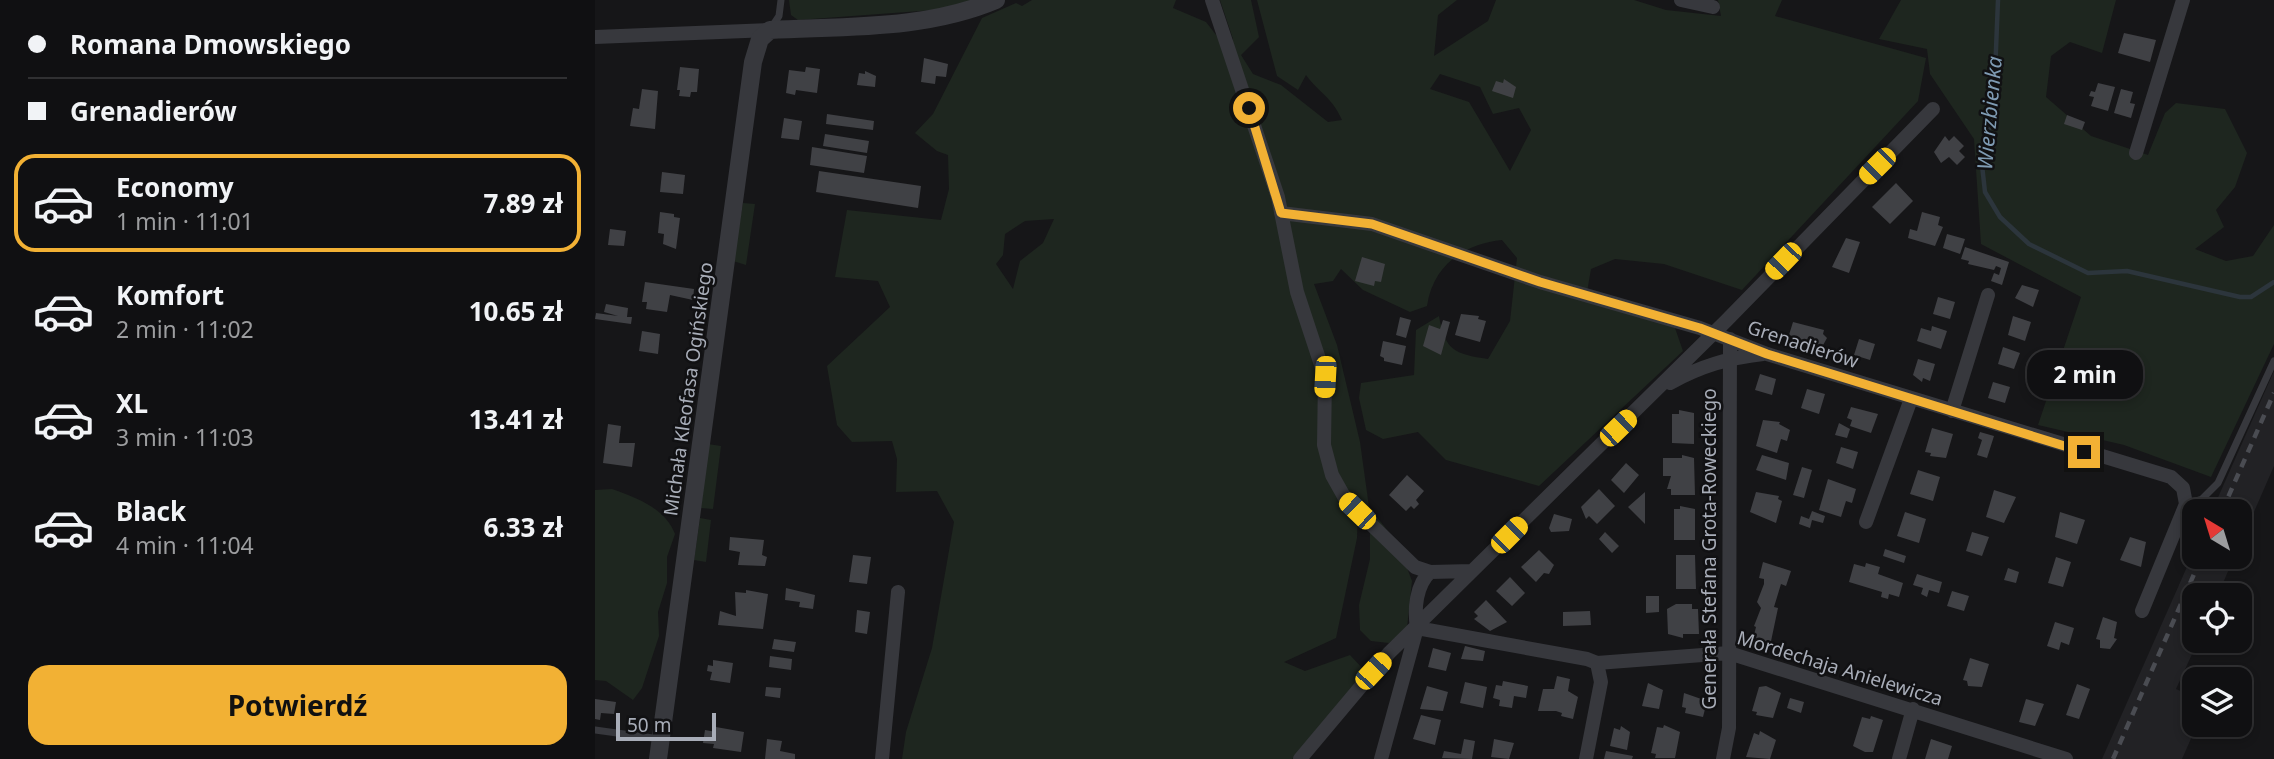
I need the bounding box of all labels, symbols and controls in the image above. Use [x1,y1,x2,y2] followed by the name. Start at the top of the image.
[70,26,351,62] text: Romana Dmowskiego
[1970,55,2008,171] water label: Wierzbienka
[1233,92,1265,124] route start
[70,93,237,129] text: Grenadierów
[1855,144,1900,188] car
[116,169,234,205] text: Economy
[32,172,95,235] icon: car
[484,185,563,221] text: 7.89 zł
[116,205,254,237] text: 1 min · 11:01
[1761,239,1806,283] car
[657,260,719,518] street label: Michała Kleofasa Ogińskiego
[116,277,224,313] text: Komfort
[32,280,95,343] icon: car
[469,293,563,329] text: 10.65 zł
[116,313,254,345] text: 2 min · 11:02
[1744,314,1862,374] street label: Grenadierów
[2026,350,2142,400] callout: 2 min
[1314,355,1337,399] car
[2053,358,2117,390] text: 2 min
[116,385,148,421] text: XL
[32,388,95,451] icon: car
[1696,388,1722,710] street label: Generała Stefana Grota-Roweckiego
[469,401,563,437] text: 13.41 zł
[1596,406,1641,450] car
[116,421,254,453] text: 3 min · 11:03
[2068,436,2100,468] route end
[1335,489,1380,533] car
[116,493,186,529] text: Black
[32,496,95,559] icon: car
[2182,499,2252,569] north arrow
[2182,499,2252,737] map controls
[484,509,563,545] text: 6.33 zł
[1487,513,1532,557] car
[116,529,254,561] text: 4 min · 11:04
[2182,583,2252,653] button: locate
[1734,624,1946,712] street label: Mordechaja Anielewicza
[1351,648,1396,694] car
[28,665,567,745] button: Potwierdź
[2182,667,2252,737] button: layers
[616,710,716,742] scale bar
[627,712,671,738] text: 50 m

